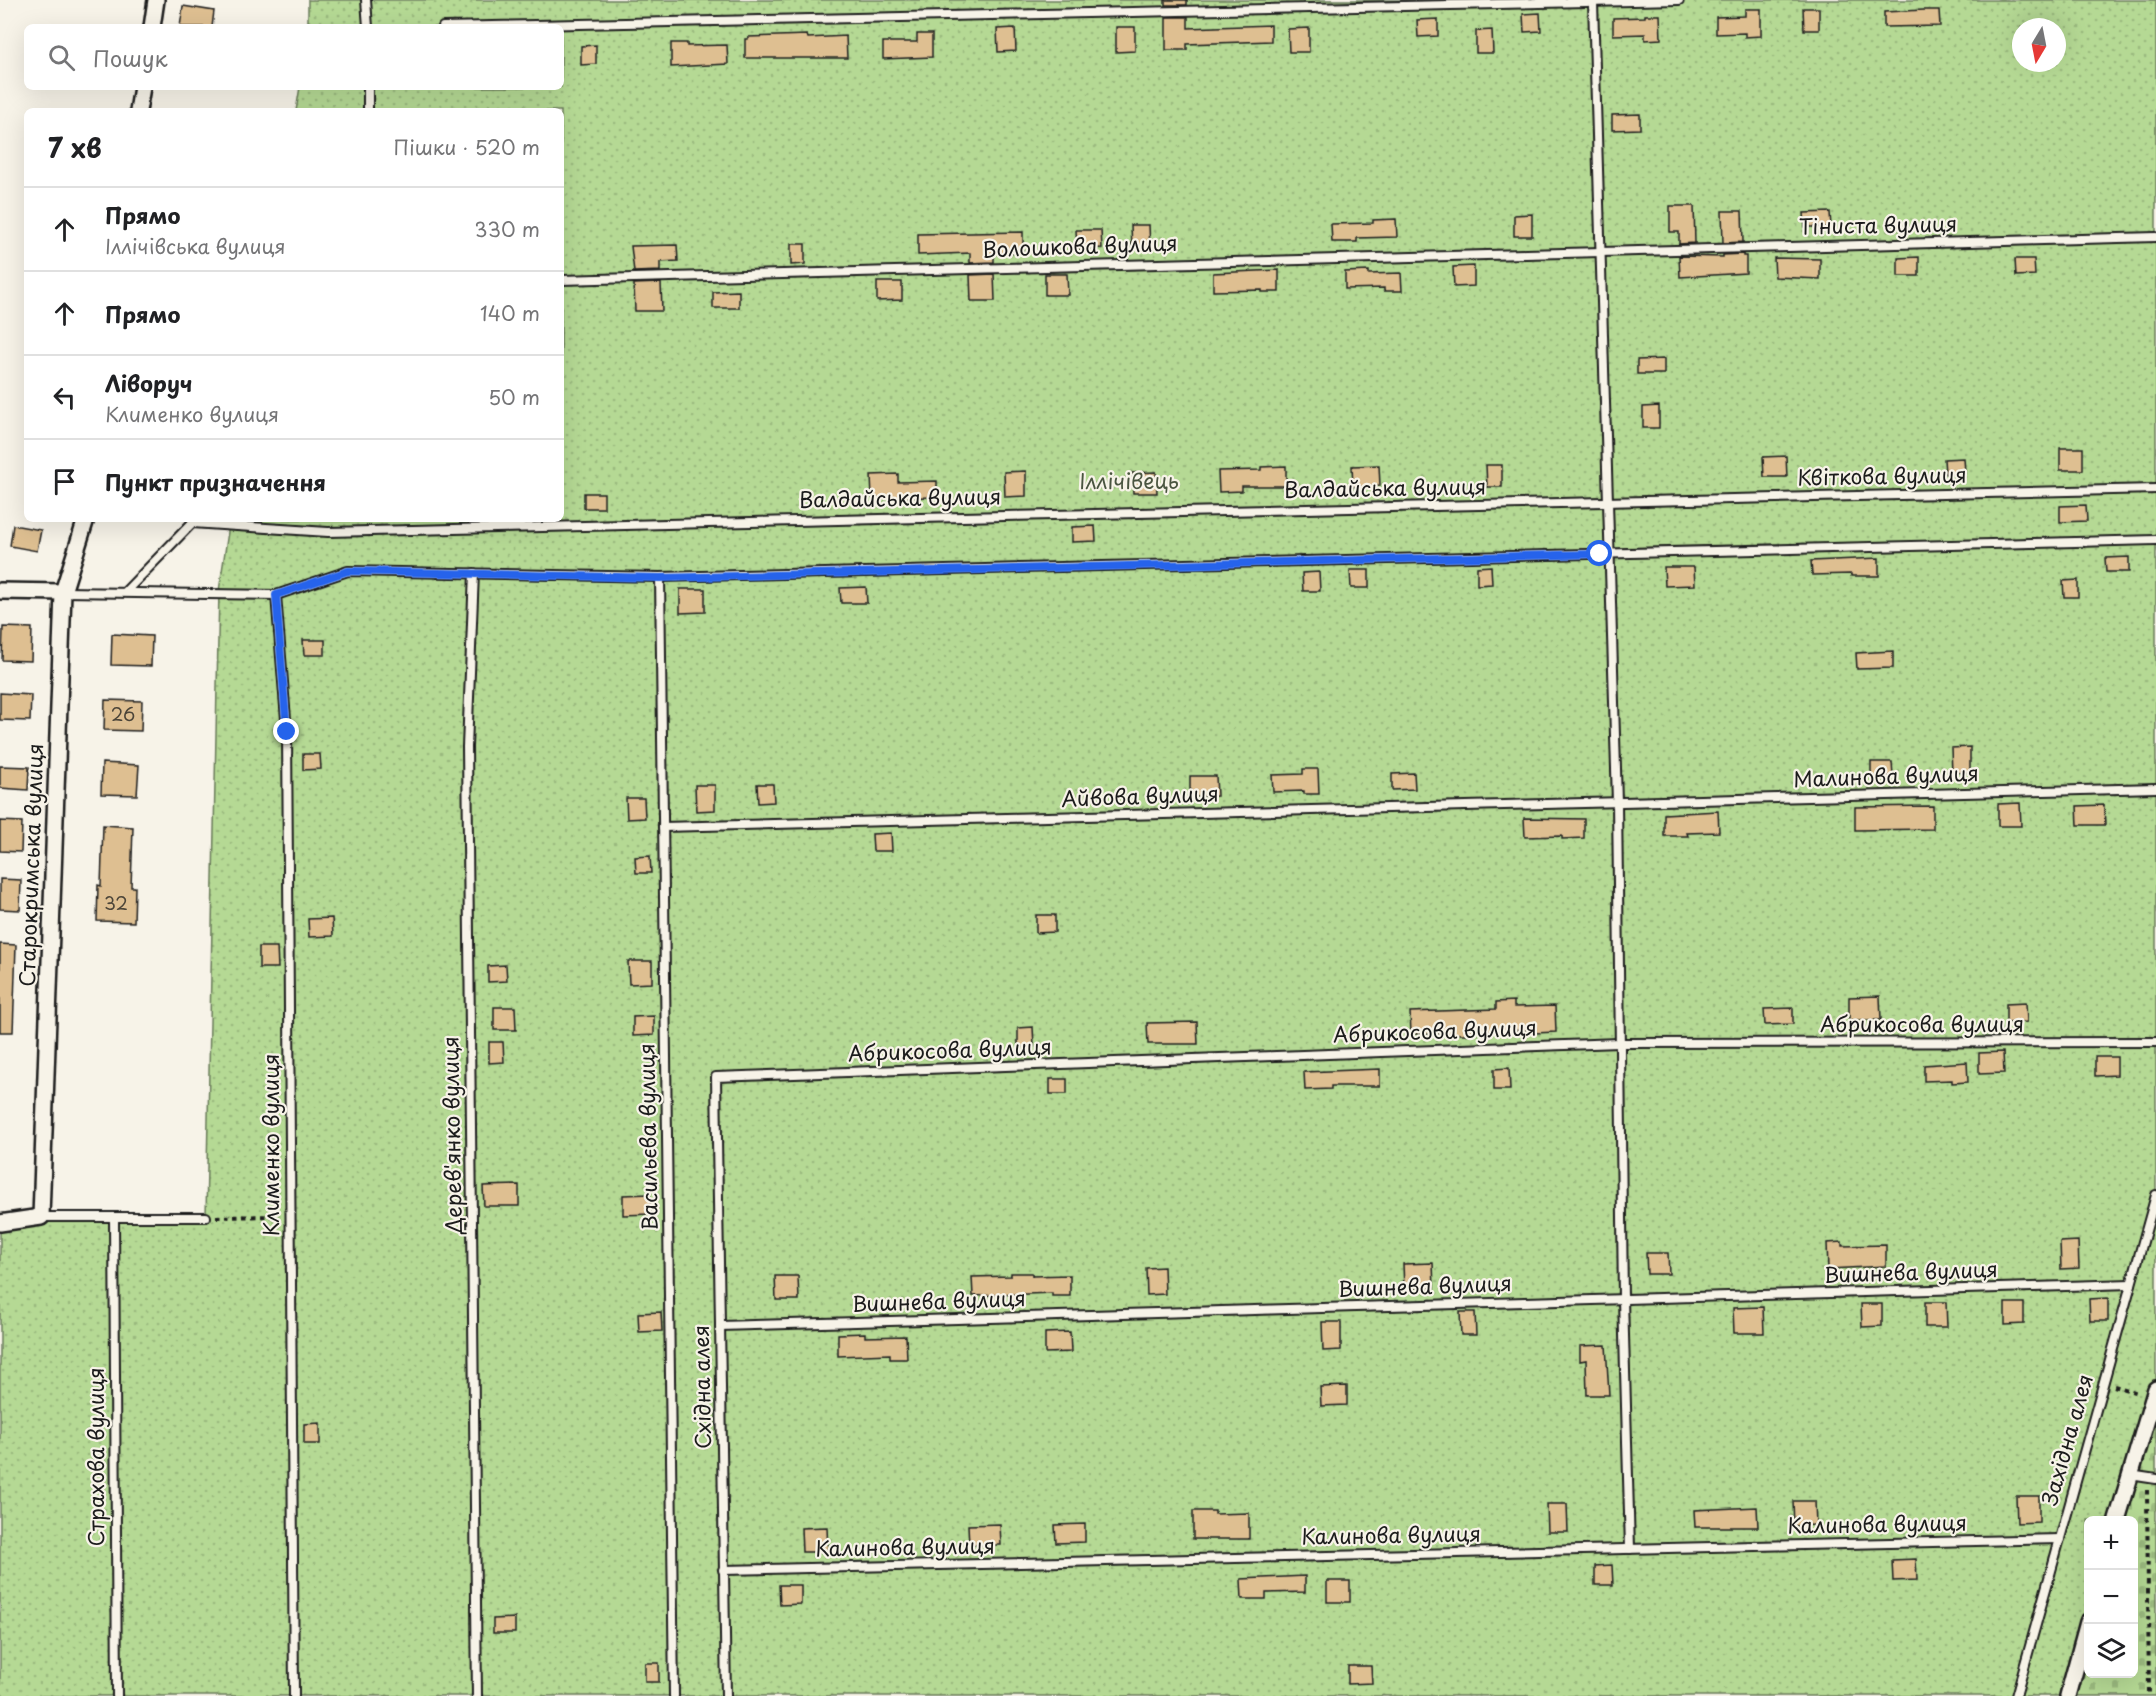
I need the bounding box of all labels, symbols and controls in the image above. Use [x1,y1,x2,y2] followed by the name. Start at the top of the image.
[2012,18,2066,72] north arrow
[24,24,564,90] search box
[45,41,78,74] icon: search
[93,41,168,74] text: Пошук
[48,128,102,167] text: 7 хв
[393,132,540,162] text: Пішки · 520 m
[105,198,180,231] text: Прямо
[1798,207,1957,241] street label: Тіниста вулиця
[48,213,81,246] icon: ahead
[474,214,540,244] text: 330 m
[982,226,1178,264] street label: Волошкова вулиця
[105,231,286,261] text: Іллічівська вулиця
[48,297,81,330] icon: ahead
[105,297,180,330] text: Прямо
[480,298,540,328] text: 140 m
[105,366,192,399] text: Ліворуч
[48,381,81,414] icon: left
[488,382,540,412] text: 50 m
[105,399,279,429] text: Клименко вулиця
[1797,458,1967,492] street label: Квіткова вулиця
[1079,464,1179,496] park label: Іллічівець
[48,465,81,498] icon: arrive
[105,465,326,498] text: Пункт призначення
[1283,469,1486,505] street label: Валдайська вулиця
[798,479,1001,515] street label: Валдайська вулиця
[1586,540,1612,566] route start
[111,700,135,727] house number: 26
[273,718,299,744] route end
[10,743,50,987] street label: Старокримська вулиця
[1793,756,1979,794] street label: Малинова вулиця
[1061,776,1219,814] street label: Айвова вулиця
[104,889,128,916] house number: 32
[1820,1007,2024,1039] street label: Абрикосова вулиця
[1332,1010,1537,1050] street label: Абрикосова вулиця
[847,1029,1052,1069] street label: Абрикосова вулиця
[433,1036,469,1235] street label: Дерев'янко вулиця
[629,1043,665,1231] street label: Васильєва вулиця
[254,1054,286,1236] street label: Клименко вулиця
[1823,1252,1998,1290] street label: Вишнева вулиця
[1337,1266,1512,1304] street label: Вишнева вулиця
[851,1281,1026,1319] street label: Вишнева вулиця
[684,1325,718,1449] street label: Східна алея
[79,1367,111,1547] street label: Страхова вулиця
[2032,1370,2100,1509] street label: Західна алея
[1787,1505,1967,1541] street label: Калинова вулиця
[1301,1516,1481,1552] street label: Калинова вулиця
[2084,1516,2138,1678] map controls
[2084,1516,2138,1570] button: +
[815,1528,995,1564] street label: Калинова вулиця
[2084,1570,2138,1624] button: −
[2084,1624,2138,1678] button: layers

